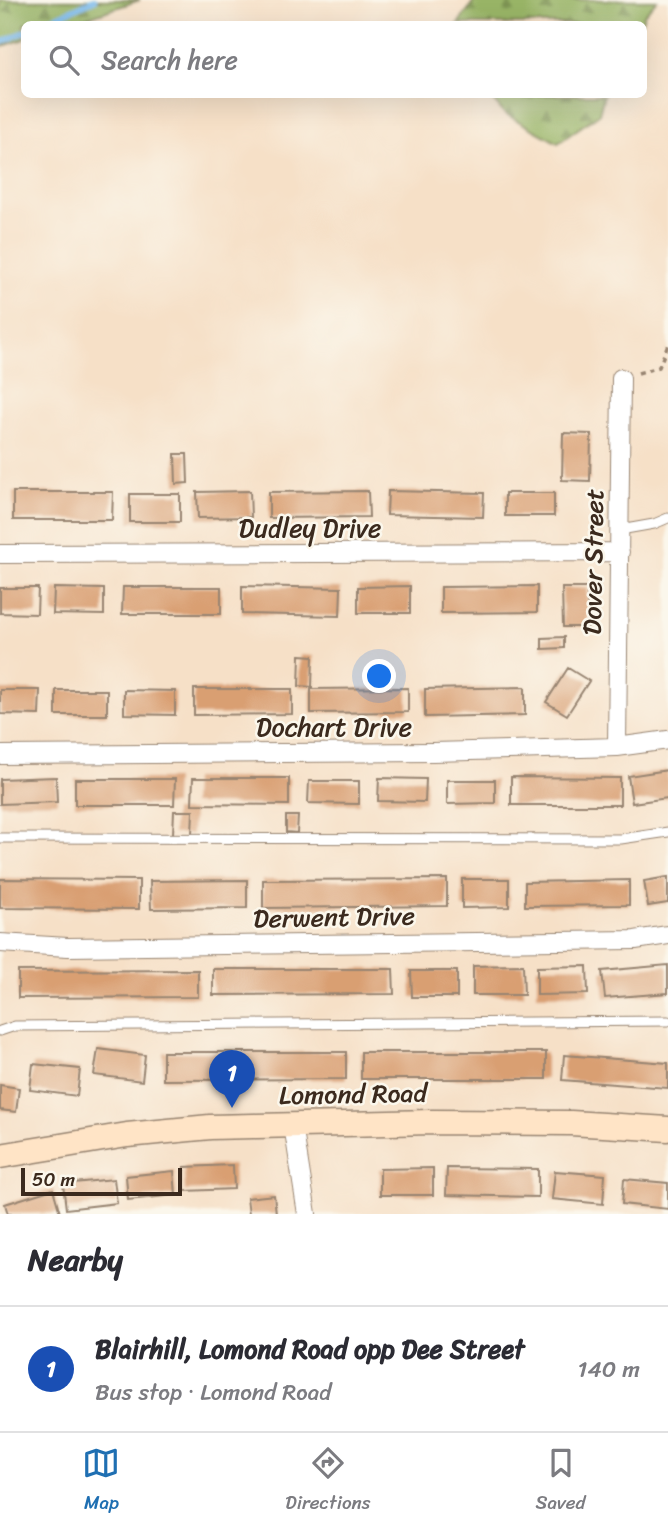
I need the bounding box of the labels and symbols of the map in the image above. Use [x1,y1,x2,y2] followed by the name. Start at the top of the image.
[569,488,617,636] street label: Dover Street
[239,505,381,551] street label: Dudley Drive
[362,659,396,693] your location
[256,704,412,750] street label: Dochart Drive
[253,893,415,941] street label: Derwent Drive
[209,1050,255,1108] pin: 1
[278,1070,430,1118] street label: Lomond Road
[21,1165,182,1197] scale bar

